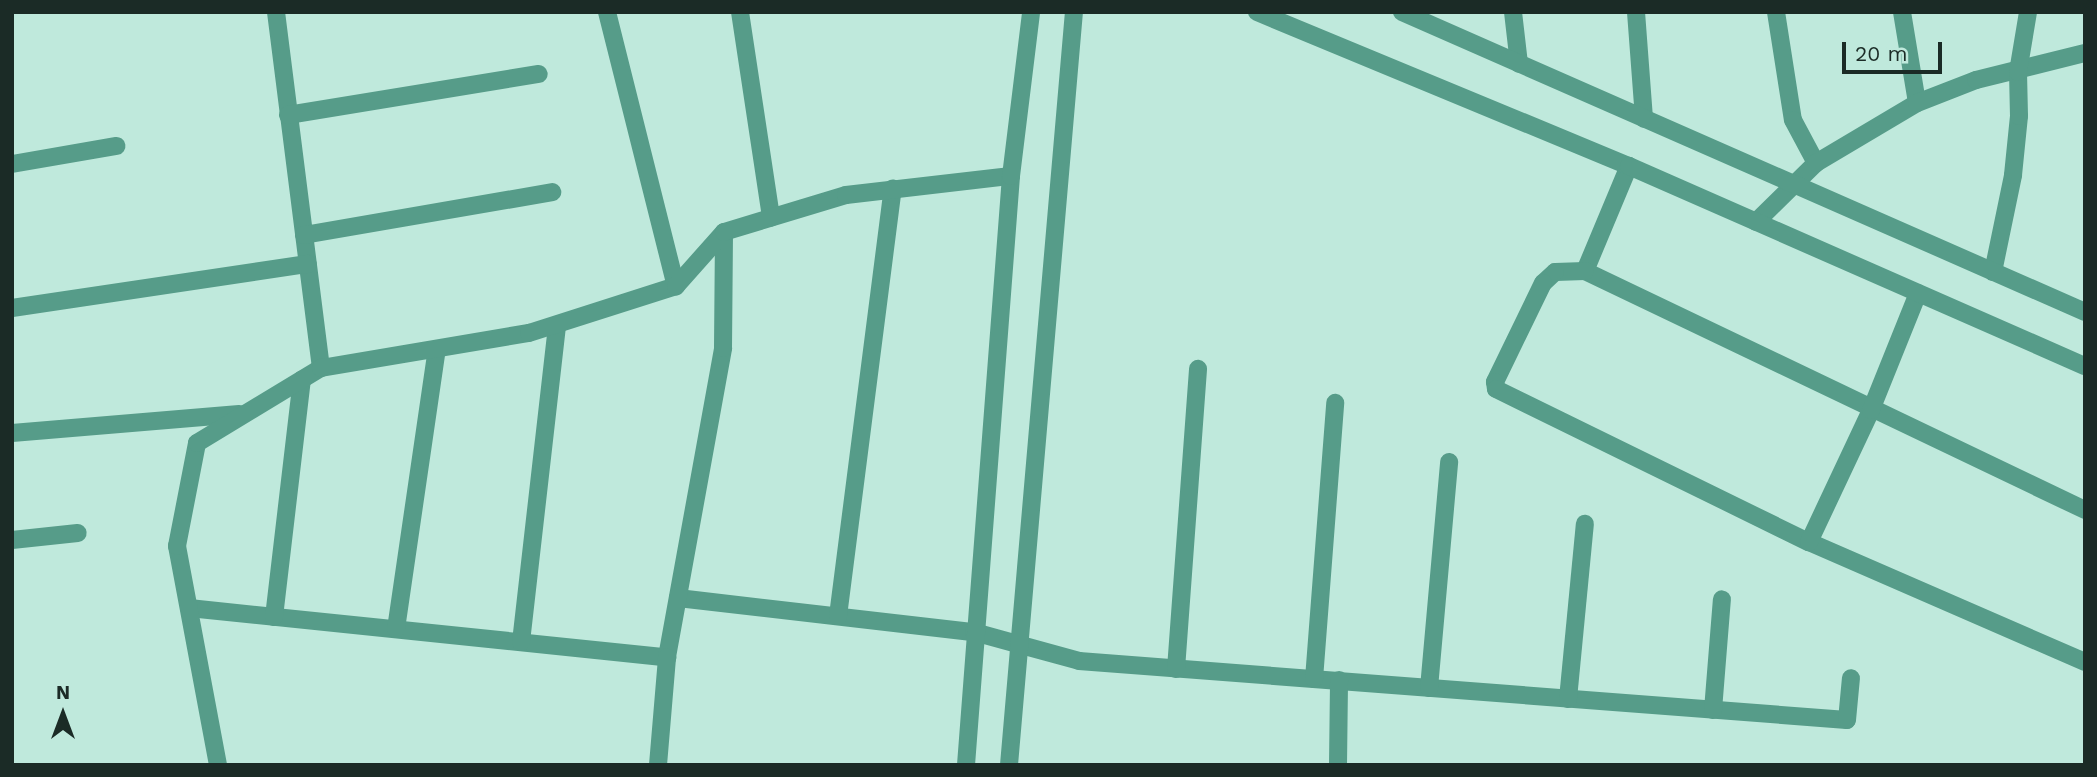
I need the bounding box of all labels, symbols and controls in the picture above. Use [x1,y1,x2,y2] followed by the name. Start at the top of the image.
[1845,28,1945,72] scale bar
[1855,41,1907,66] text: 20 m
[28,679,98,749] north arrow
[56,681,70,704] text: N

